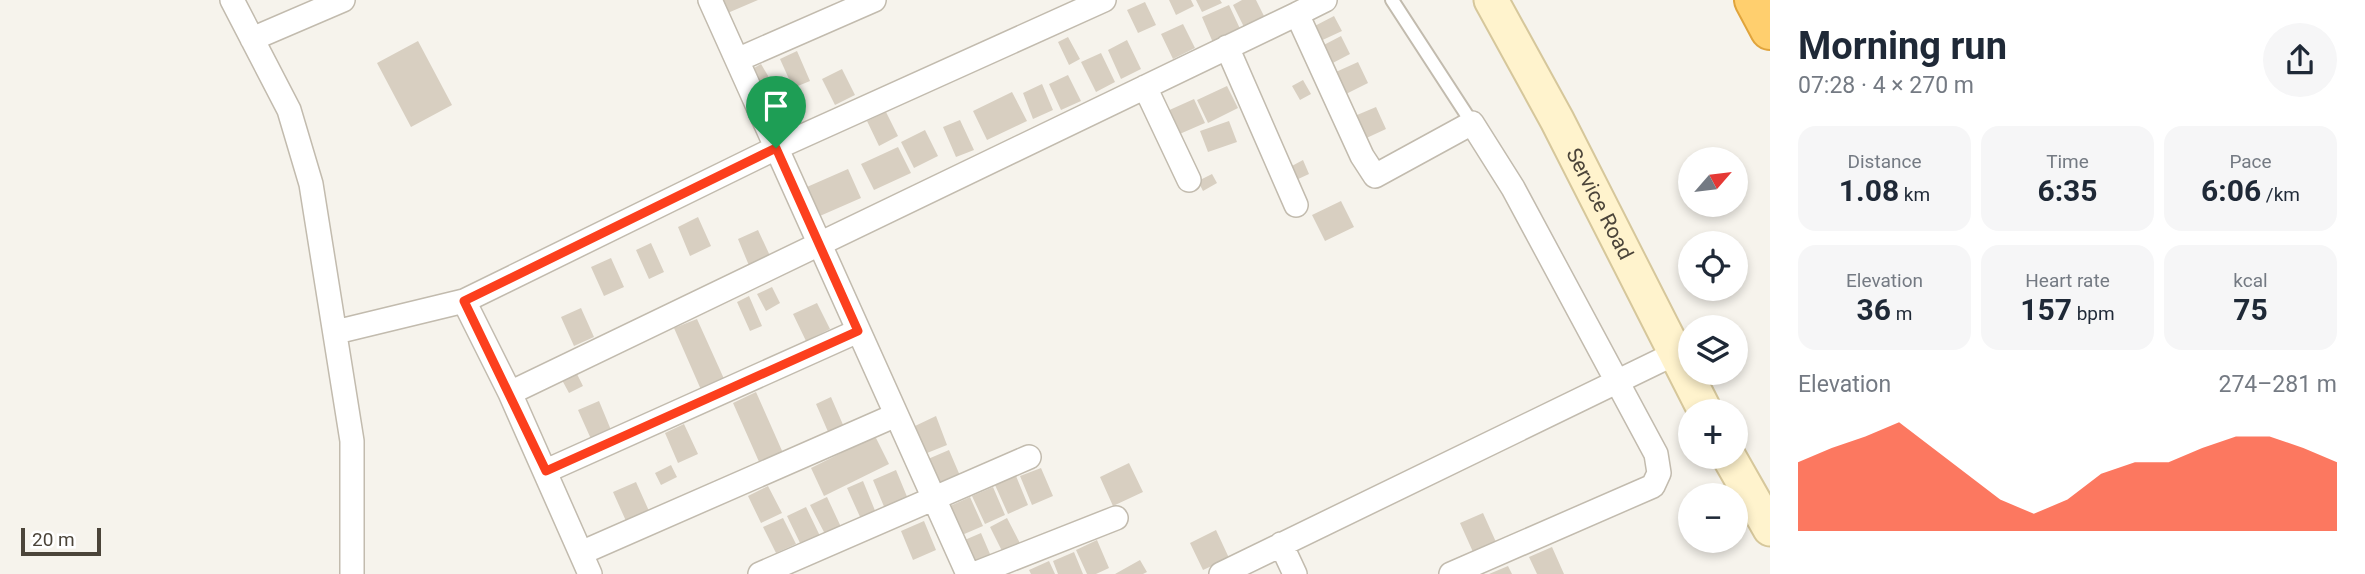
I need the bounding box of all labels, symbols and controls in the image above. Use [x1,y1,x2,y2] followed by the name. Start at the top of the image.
[2263,23,2337,97] button: share
[1798,24,2007,68] text: Morning run
[1798,72,1974,99] text: 07:28 · 4 × 270 m
[746,76,806,148] pin
[757,87,795,125] icon: arrive
[1561,144,1638,264] street label: Service Road
[1678,147,1748,217] north arrow
[1678,147,1748,553] map controls
[1848,150,1921,173] text: Distance
[2046,150,2089,173] text: Time
[2229,150,2272,173] text: Pace
[1839,173,1899,208] text: 1.08
[2037,173,2098,208] text: 6:35
[2201,173,2261,208] text: 6:06
[1899,183,1930,206] text: km
[2261,183,2300,206] text: /km
[1678,231,1748,301] button: locate
[1846,269,1923,292] text: Elevation
[2025,269,2110,292] text: Heart rate
[2233,269,2268,292] text: kcal
[1857,292,1891,327] text: 36
[2020,292,2072,327] text: 157
[2233,292,2268,327] text: 75
[1891,302,1912,325] text: m
[2072,302,2115,325] text: bpm
[1678,315,1748,385] button: layers
[1798,371,1891,398] text: Elevation
[2218,371,2337,398] text: 274–281 m
[1678,399,1748,469] button: +
[1678,483,1748,553] button: −
[21,525,102,557] scale bar
[32,528,75,551] text: 20 m

